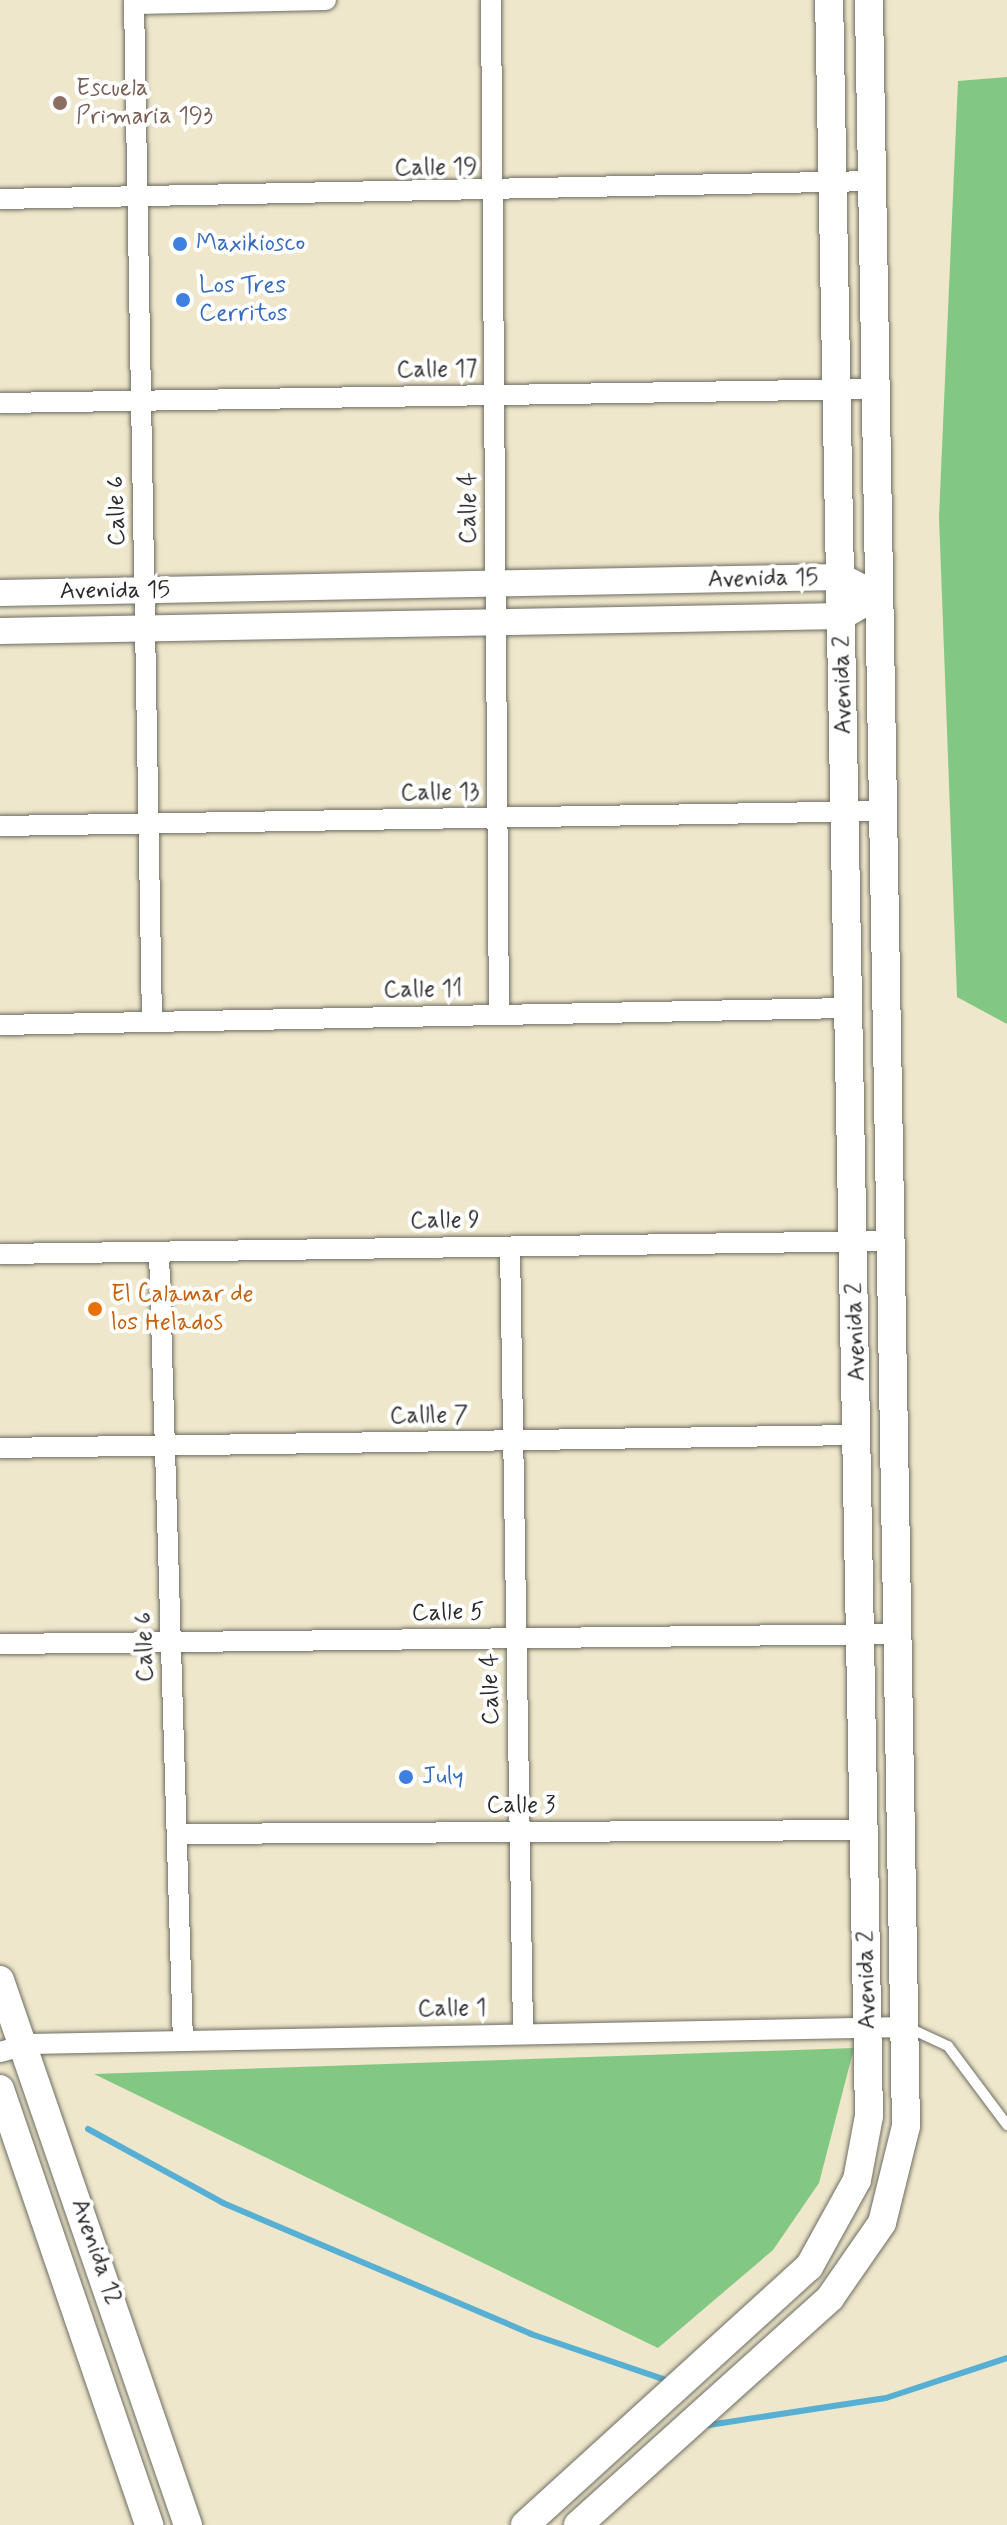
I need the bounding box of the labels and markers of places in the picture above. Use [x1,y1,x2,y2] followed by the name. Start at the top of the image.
[76,75,213,131] place label: Escuela Primaria 193
[51,94,69,112] marker: Escuela Primaria 193
[196,230,305,258] place label: Maxikiosco
[171,235,189,253] marker: Maxikiosco
[199,272,288,328] place label: Los Tres Cerritos
[174,291,192,309] marker: Los Tres Cerritos
[111,1281,264,1337] place label: El Calamar de los Helados
[86,1300,104,1318] marker: El Calamar de los Helados
[422,1763,464,1791] place label: July
[397,1768,415,1786] marker: July

